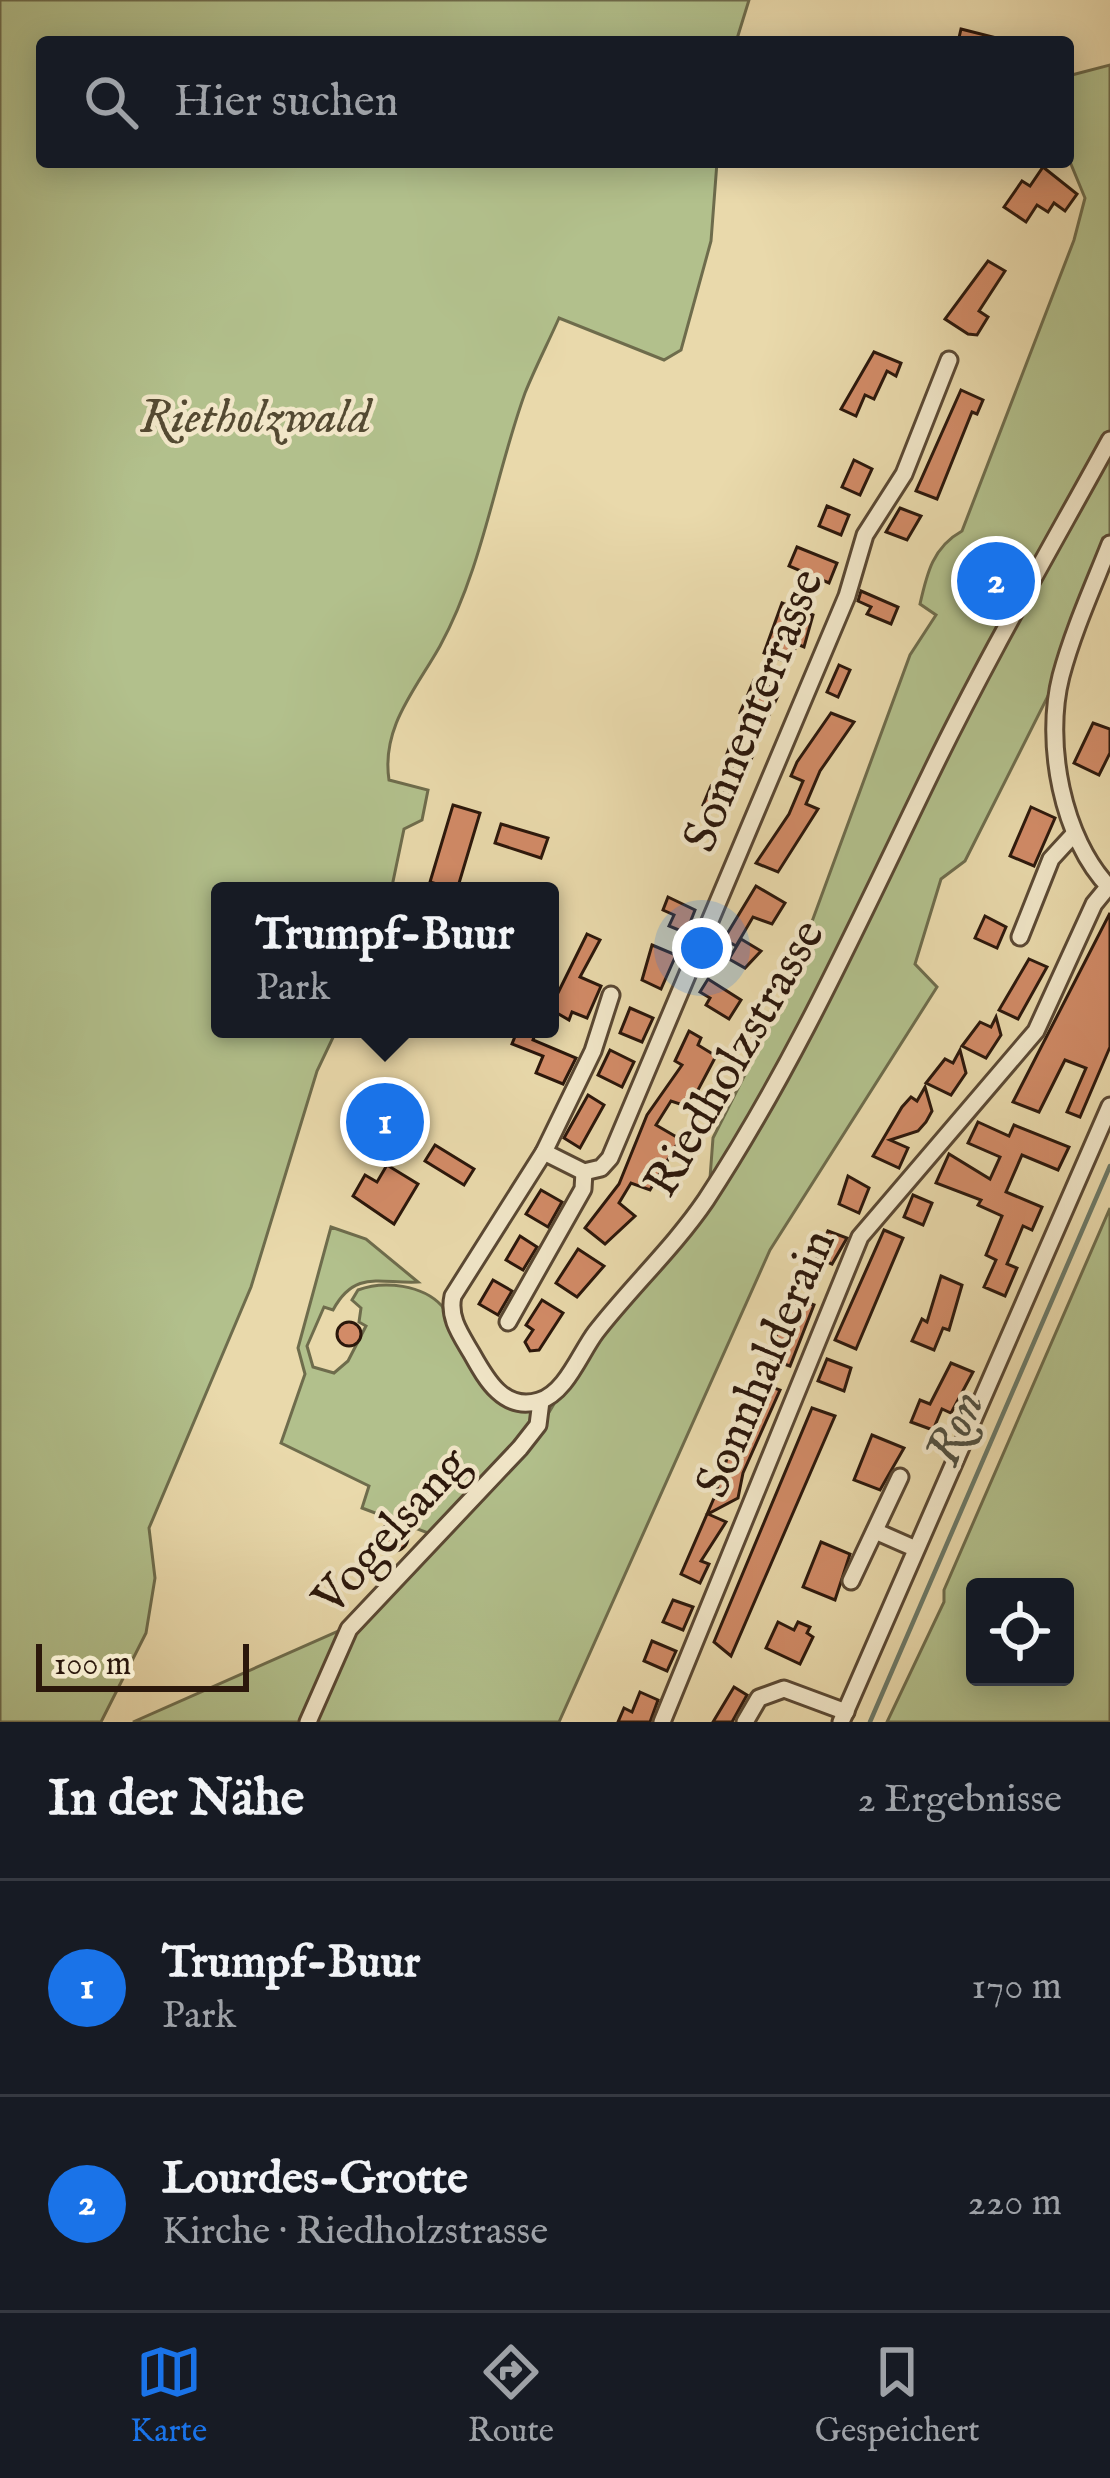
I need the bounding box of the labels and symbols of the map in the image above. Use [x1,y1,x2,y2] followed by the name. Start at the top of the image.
[139,389,374,449] park label: Rietholzwald
[957,536,1035,626] pin: 2
[671,561,839,861] street label: Sonnenterrasse
[632,910,840,1208] street label: Riedholzstrasse
[672,918,732,978] your location
[346,1077,424,1167] pin: 1
[684,1221,850,1507] street label: Sonnhalderain
[912,1382,1002,1476] water label: Ron
[300,1435,484,1629] street label: Vogelsang
[36,1638,249,1691] scale bar

